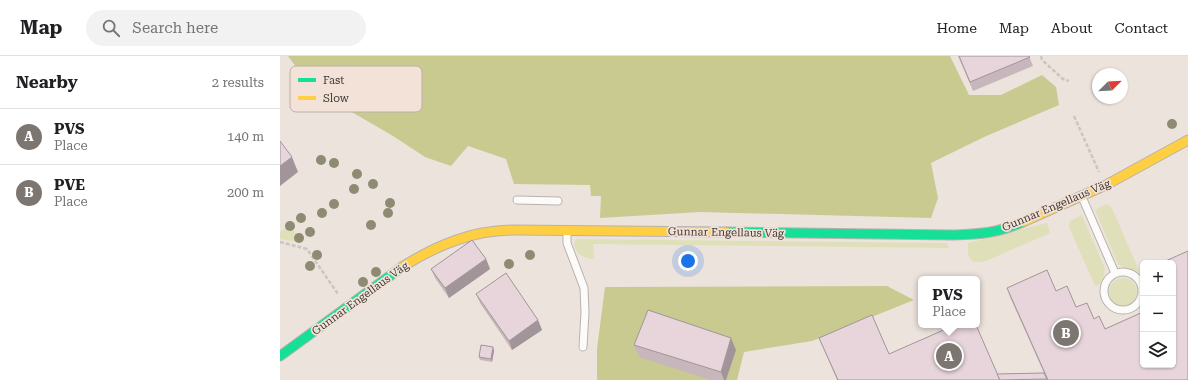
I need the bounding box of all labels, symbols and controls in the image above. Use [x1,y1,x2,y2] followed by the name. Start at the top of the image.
[86,10,366,46] search box
[20,16,62,39] text: Map
[100,17,122,39] icon: search
[132,19,218,37] text: Search here
[936,20,977,36] text: Home
[999,20,1029,36] text: Map
[1051,20,1093,36] text: About
[1115,20,1168,36] text: Contact
[290,66,422,112] legend
[1092,68,1128,104] north arrow
[16,72,78,92] text: Nearby
[323,74,344,87] text: Fast
[212,75,264,90] text: 2 results
[323,92,350,105] text: Slow
[54,120,84,138] text: PVS
[24,129,34,144] text: A
[227,129,264,144] text: 140 m
[54,138,88,153] text: Place
[54,176,85,194] text: PVE
[1000,176,1113,234] street label: Gunnar Engellaus Väg
[24,185,34,200] text: B
[227,185,264,200] text: 200 m
[54,194,88,209] text: Place
[668,225,785,240] street label: Gunnar Engellaus Väg
[678,251,698,271] your location
[309,258,412,338] street label: Gunnar Engellaus Väg
[1140,260,1176,368] map controls
[1140,260,1176,296] button: +
[918,276,980,328] popup
[932,286,963,304] text: PVS
[1140,296,1176,332] button: −
[932,304,966,319] text: Place
[1053,318,1079,348] pin: B
[1140,332,1176,368] button: layers
[936,341,962,371] pin: A

